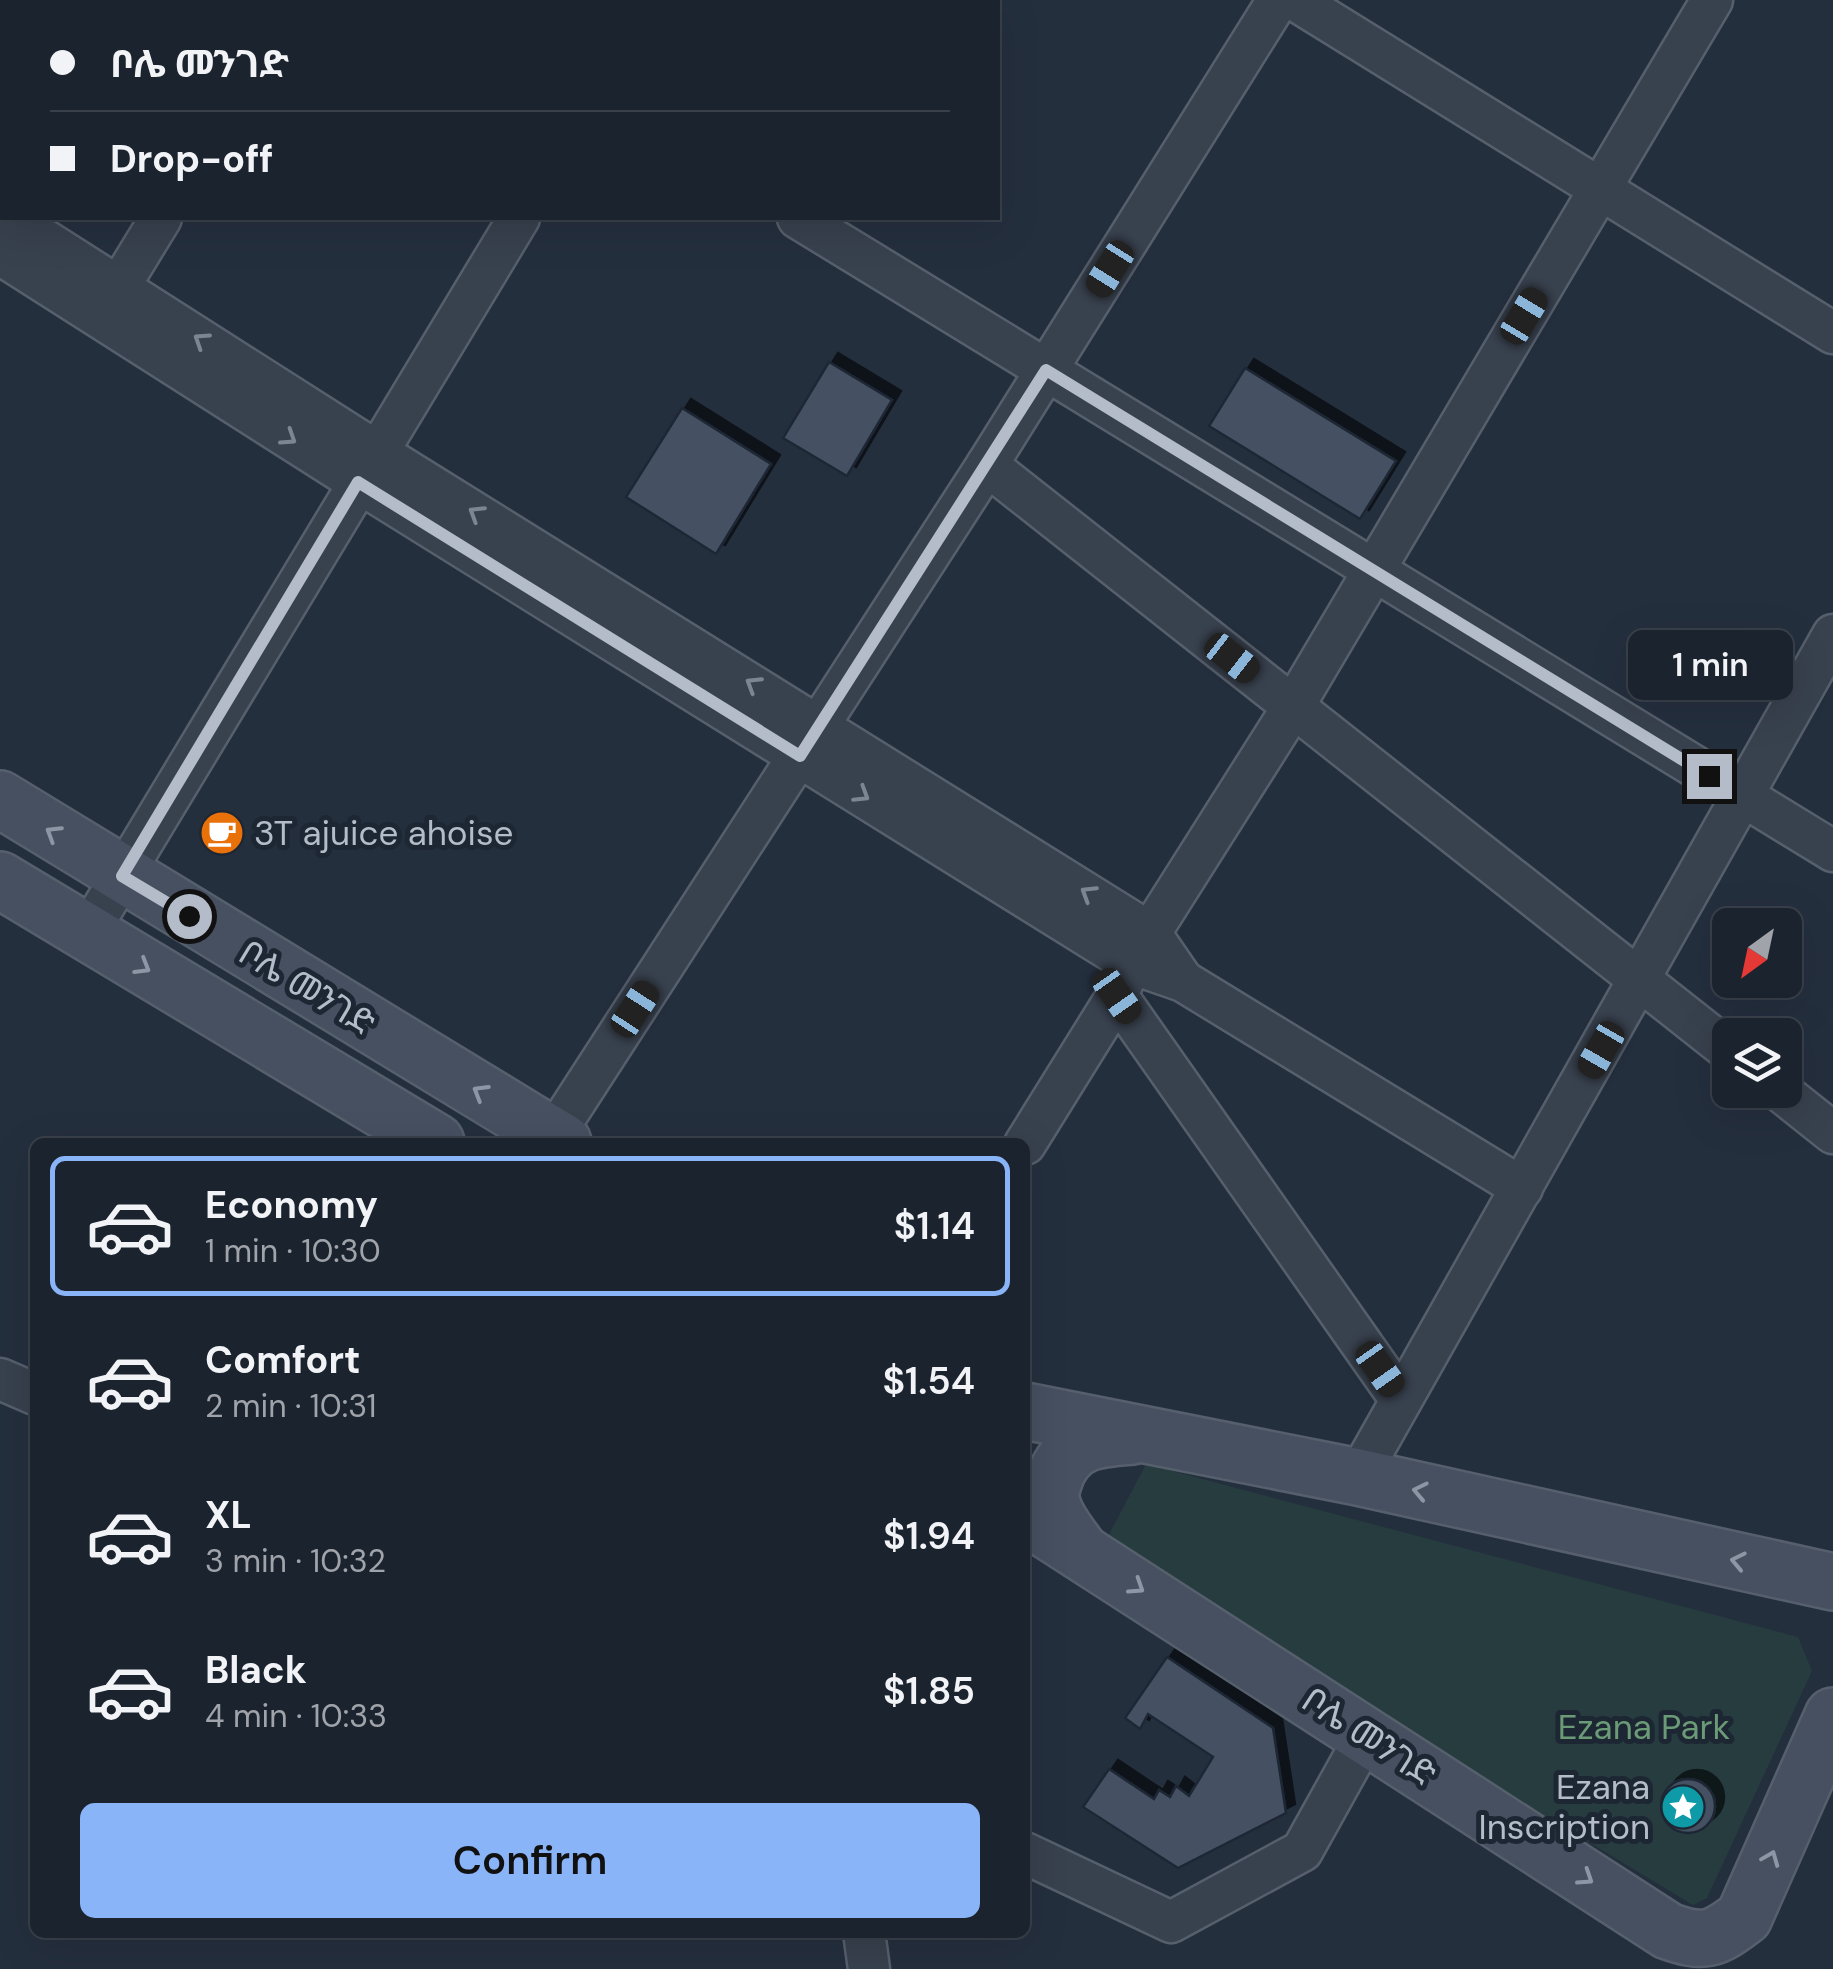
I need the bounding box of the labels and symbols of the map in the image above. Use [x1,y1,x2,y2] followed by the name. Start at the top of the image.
[1081,236,1139,302] car
[1496,283,1552,349] car
[194,333,212,352] one-way arrow
[278,426,296,445] one-way arrow
[469,506,487,525] one-way arrow
[1199,628,1265,688] car
[1626,631,1792,701] callout: 1 min
[746,677,764,696] one-way arrow
[1687,754,1732,799] route end
[851,783,869,802] one-way arrow
[199,810,245,856] cafe icon: 3T ajuice ahoise
[254,810,513,856] place label: 3T ajuice ahoise
[46,826,64,845] one-way arrow
[1081,887,1099,906] one-way arrow
[167,894,212,939] route start
[1712,908,1802,998] north arrow
[231,929,384,1047] street label: ቦሌ መንገድ
[132,955,150,974] one-way arrow
[1088,963,1146,1029] car
[606,976,664,1042] car
[1573,1017,1629,1083] car
[473,1085,491,1104] one-way arrow
[1351,1336,1409,1402] car
[1412,1482,1429,1503] one-way arrow
[1730,1552,1747,1573] one-way arrow
[1126,1575,1144,1594] one-way arrow
[1293,1677,1445,1797] street label: ቦሌ መንገድ
[1558,1704,1731,1750] park label: Ezana Park
[1479,1764,1650,1850] place label: Ezana Inscription
[1660,1784,1706,1830] place icon: Ezana Inscription
[1759,1850,1779,1867] one-way arrow
[1575,1865,1593,1884] one-way arrow

